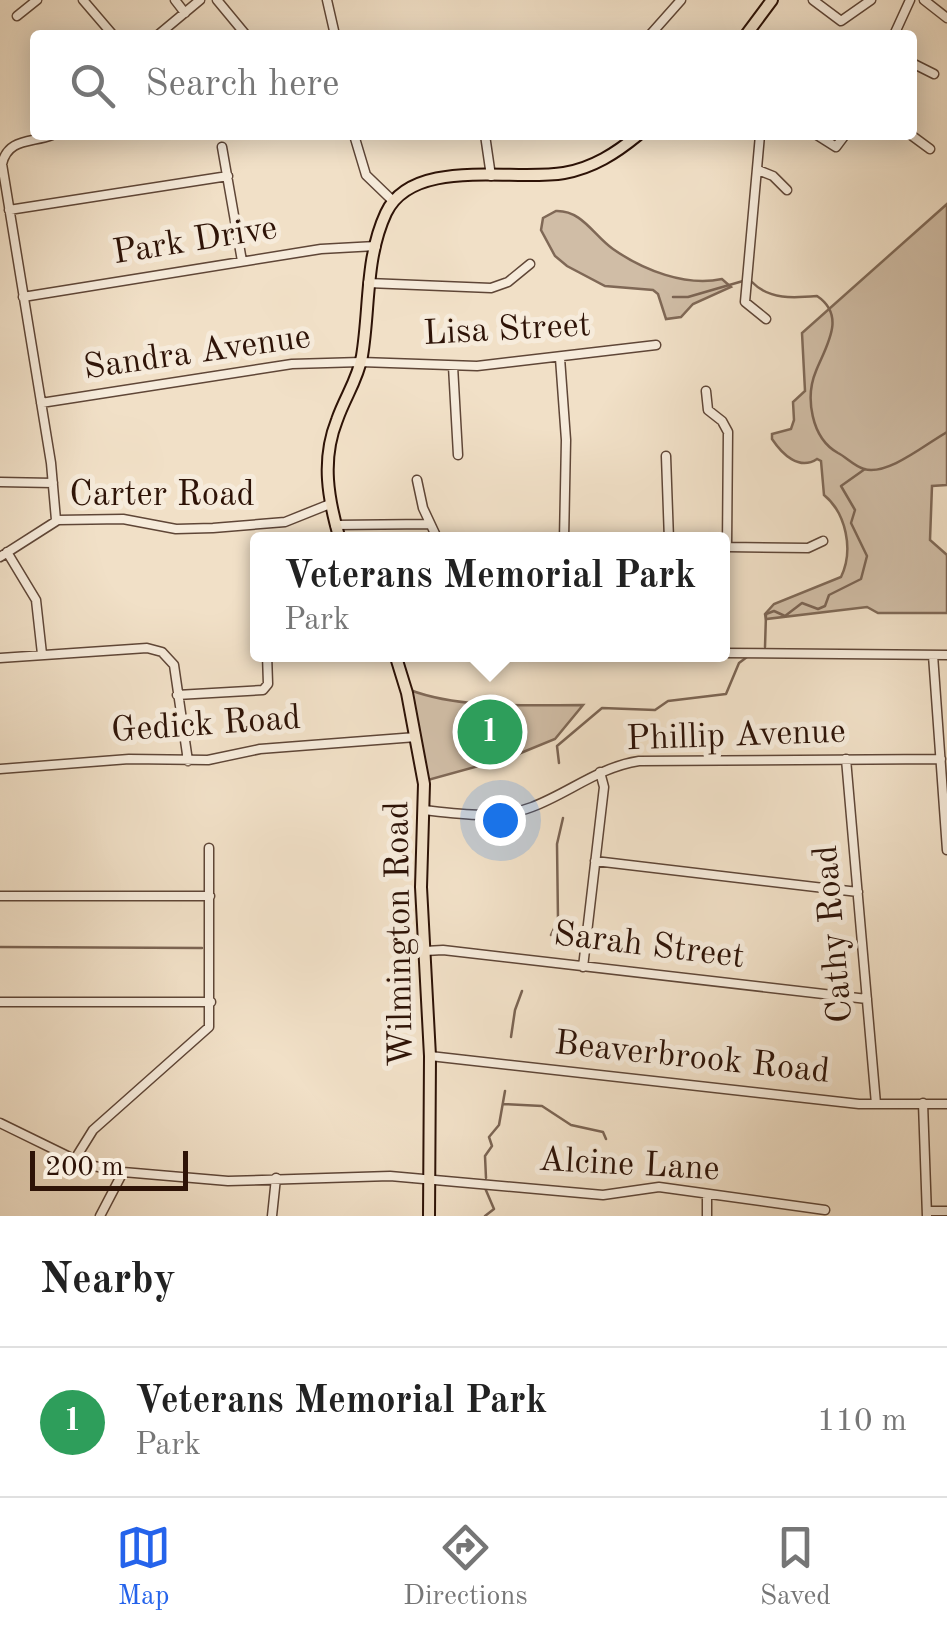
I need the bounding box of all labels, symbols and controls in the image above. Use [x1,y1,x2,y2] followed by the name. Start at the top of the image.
[30,30,917,140] search box
[65,58,120,113] icon: search
[145,66,340,104] text: Search here
[110,211,280,271] street label: Park Drive
[422,308,592,352] street label: Lisa Street
[81,320,313,386] street label: Sandra Avenue
[69,478,255,513] street label: Carter Road
[250,532,730,662] popup
[284,558,696,596] text: Veterans Memorial Park
[284,605,350,637] text: Park
[458,694,522,770] pin: 1
[110,701,302,749] street label: Gedick Road
[626,715,846,757] street label: Phillip Avenue
[475,795,526,846] your location
[380,801,420,1067] street label: Wilmington Road
[809,844,859,1024] street label: Cathy Road
[551,917,747,975] street label: Sarah Street
[553,1026,831,1090] street label: Beaverbrook Road
[537,1143,721,1187] street label: Alcine Lane
[30,1146,188,1190] scale bar
[45,1154,124,1182] text: 200 m
[40,1260,176,1302] text: Nearby
[135,1383,547,1421] text: Veterans Memorial Park
[63,1406,82,1438] text: 1
[817,1406,907,1438] text: 110 m
[135,1430,201,1462] text: Park
[116,1520,171,1615] tab: Map
[403,1520,528,1615] tab: Directions
[760,1520,831,1615] tab: Saved

